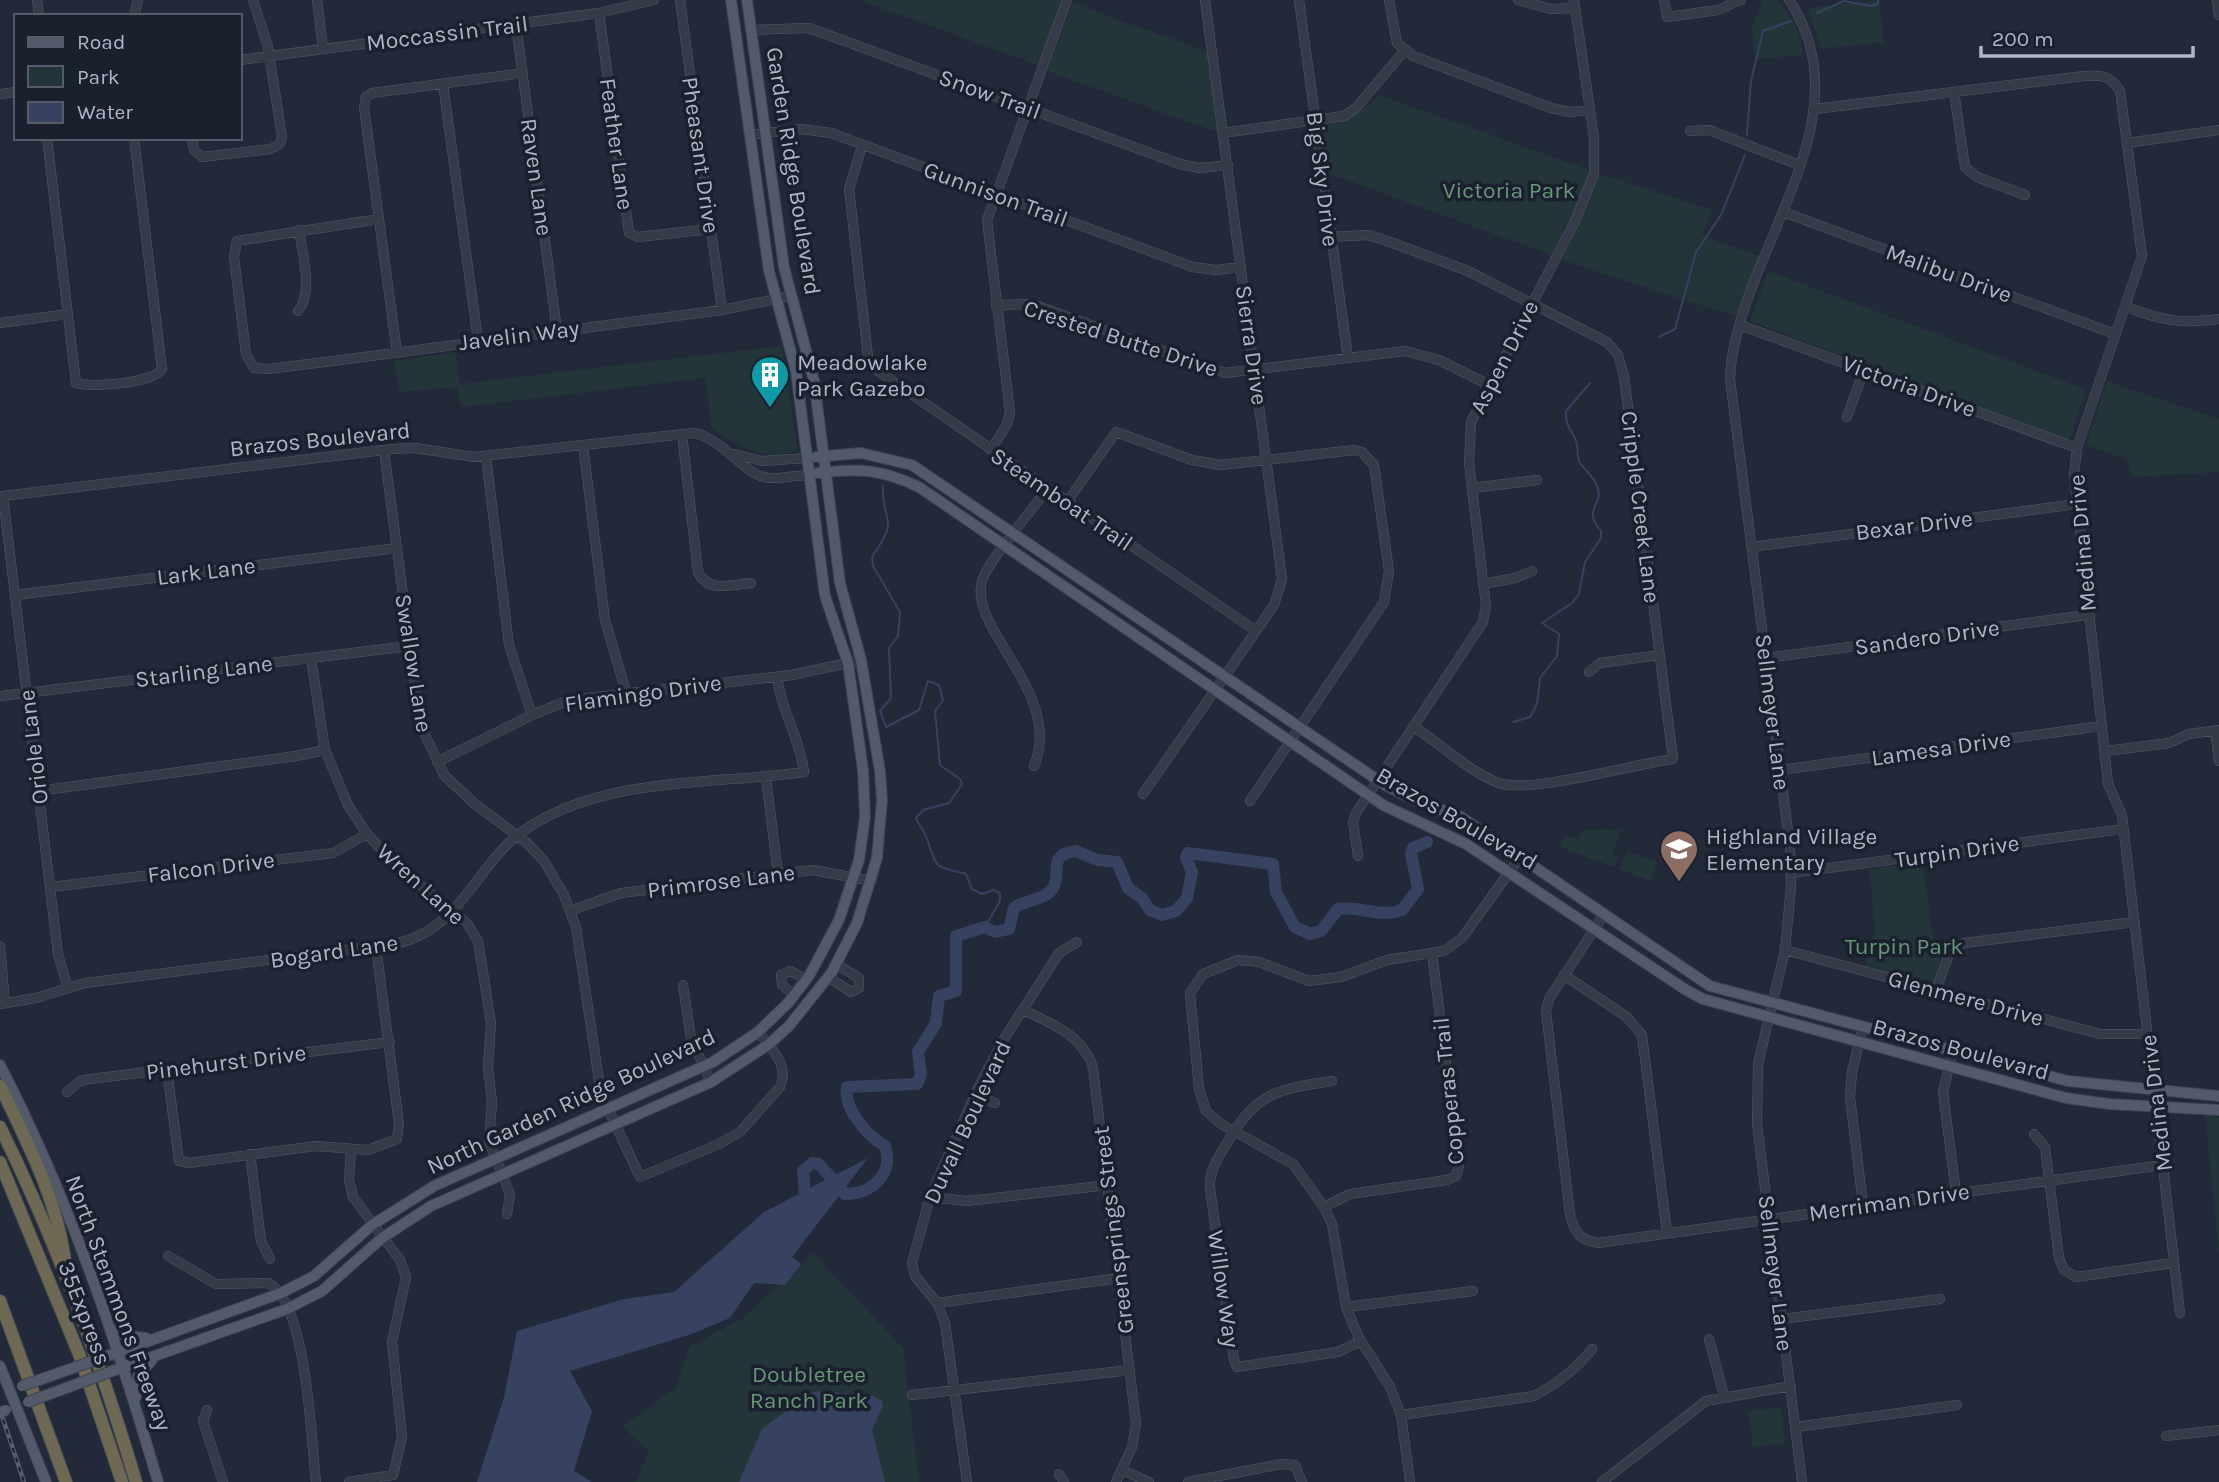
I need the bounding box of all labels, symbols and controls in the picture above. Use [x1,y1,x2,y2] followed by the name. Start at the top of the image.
[365,10,530,57] street label: Moccassin Trail
[14,14,242,140] legend
[1981,14,2193,58] scale bar
[1992,27,2054,51] text: 200 m
[77,30,125,54] text: Road
[761,45,826,297] street label: Garden Ridge Boulevard
[935,64,1045,125] street label: Snow Trail
[77,65,120,89] text: Park
[676,75,725,235] street label: Pheasant Drive
[594,76,639,212] street label: Feather Lane
[77,100,133,124] text: Water
[1301,110,1344,248] street label: Big Sky Drive
[515,116,558,238] street label: Raven Lane
[920,156,1072,233] street label: Gunnison Trail
[1443,177,1575,204] park label: Victoria Park
[1882,238,2016,309] street label: Malibu Drive
[1230,283,1273,407] street label: Sierra Drive
[1020,294,1221,383] street label: Crested Butte Drive
[1464,296,1545,418] street label: Aspen Drive
[457,315,581,356] street label: Javelin Way
[797,349,928,402] place label: Meadowlake Park Gazebo
[1838,350,1979,423] street label: Victoria Drive
[749,354,791,409] building icon: Meadowlake Park Gazebo
[1615,409,1666,605] street label: Cripple Creek Lane
[228,417,412,462] street label: Brazos Boulevard
[986,442,1138,557] street label: Steamboat Trail
[2063,473,2102,613] street label: Medina Drive
[1854,505,1974,546] street label: Bexar Drive
[155,552,257,591] street label: Lark Lane
[389,592,438,734] street label: Swallow Lane
[1853,614,2001,661] street label: Sandero Drive
[1750,632,1795,792] street label: Sellmeyer Lane
[134,650,274,693] street label: Starling Lane
[563,669,723,718] street label: Flamingo Drive
[13,688,54,806] street label: Oriole Lane
[1870,725,2013,772] street label: Lamesa Drive
[1371,761,1542,876] street label: Brazos Boulevard
[1706,823,1877,876] place label: Highland Village Elementary
[1658,828,1700,883] school or university icon: Highland Village Elementary
[1893,829,2021,874] street label: Turpin Drive
[371,838,470,931] street label: Wren Lane
[146,846,276,889] street label: Falcon Drive
[646,859,797,904] street label: Primrose Lane
[268,929,400,974] street label: Bogard Lane
[1845,933,1963,960] park label: Turpin Park
[1885,965,2046,1032] street label: Glenmere Drive
[1870,1013,2052,1086] street label: Brazos Boulevard
[1427,1016,1470,1166] street label: Copperas Trail
[423,1023,720,1180] street label: North Garden Ridge Boulevard
[2135,1033,2178,1173] street label: Medina Drive
[918,1036,1017,1208] street label: Duvall Boulevard
[144,1039,308,1086] street label: Pinehurst Drive
[1087,1124,1140,1335] street label: Greensprings Street
[60,1172,177,1435] street label: North Stemmons Freeway
[1807,1178,1971,1227] street label: Merriman Drive
[1753,1193,1798,1353] street label: Sellmeyer Lane
[1202,1229,1245,1350] street label: Willow Way
[52,1257,117,1369] street label: 35Express
[750,1361,868,1414] park label: Doubletree Ranch Park

